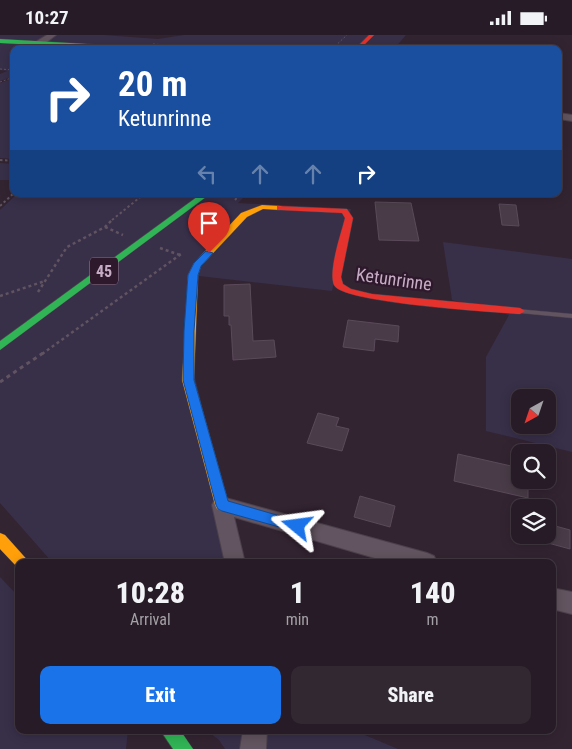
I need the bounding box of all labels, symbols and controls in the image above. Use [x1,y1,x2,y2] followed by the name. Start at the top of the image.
[25,6,69,29] text: 10:27
[118,64,187,105] text: 20 m
[35,65,100,130] icon: right
[118,106,211,131] text: Ketunrinne
[193,160,221,188] icon: left
[246,160,274,188] icon: ahead
[299,160,327,188] icon: ahead
[352,160,380,188] icon: right
[188,202,230,253] pin
[195,209,223,237] icon: arrive
[90,257,118,285] road number: 45
[355,263,433,295] street label: Ketunrinne
[511,389,556,434] north arrow
[511,389,556,544] map controls
[511,444,556,489] button: search
[270,499,322,551] position arrow
[511,499,556,544] button: layers
[116,575,185,610] text: 10:28
[290,575,305,610] text: 1
[410,575,455,610] text: 140
[130,610,171,629] text: Arrival
[286,610,309,629] text: min
[427,610,439,629] text: m
[40,666,281,724] button: Exit
[291,666,531,724] button: Share

